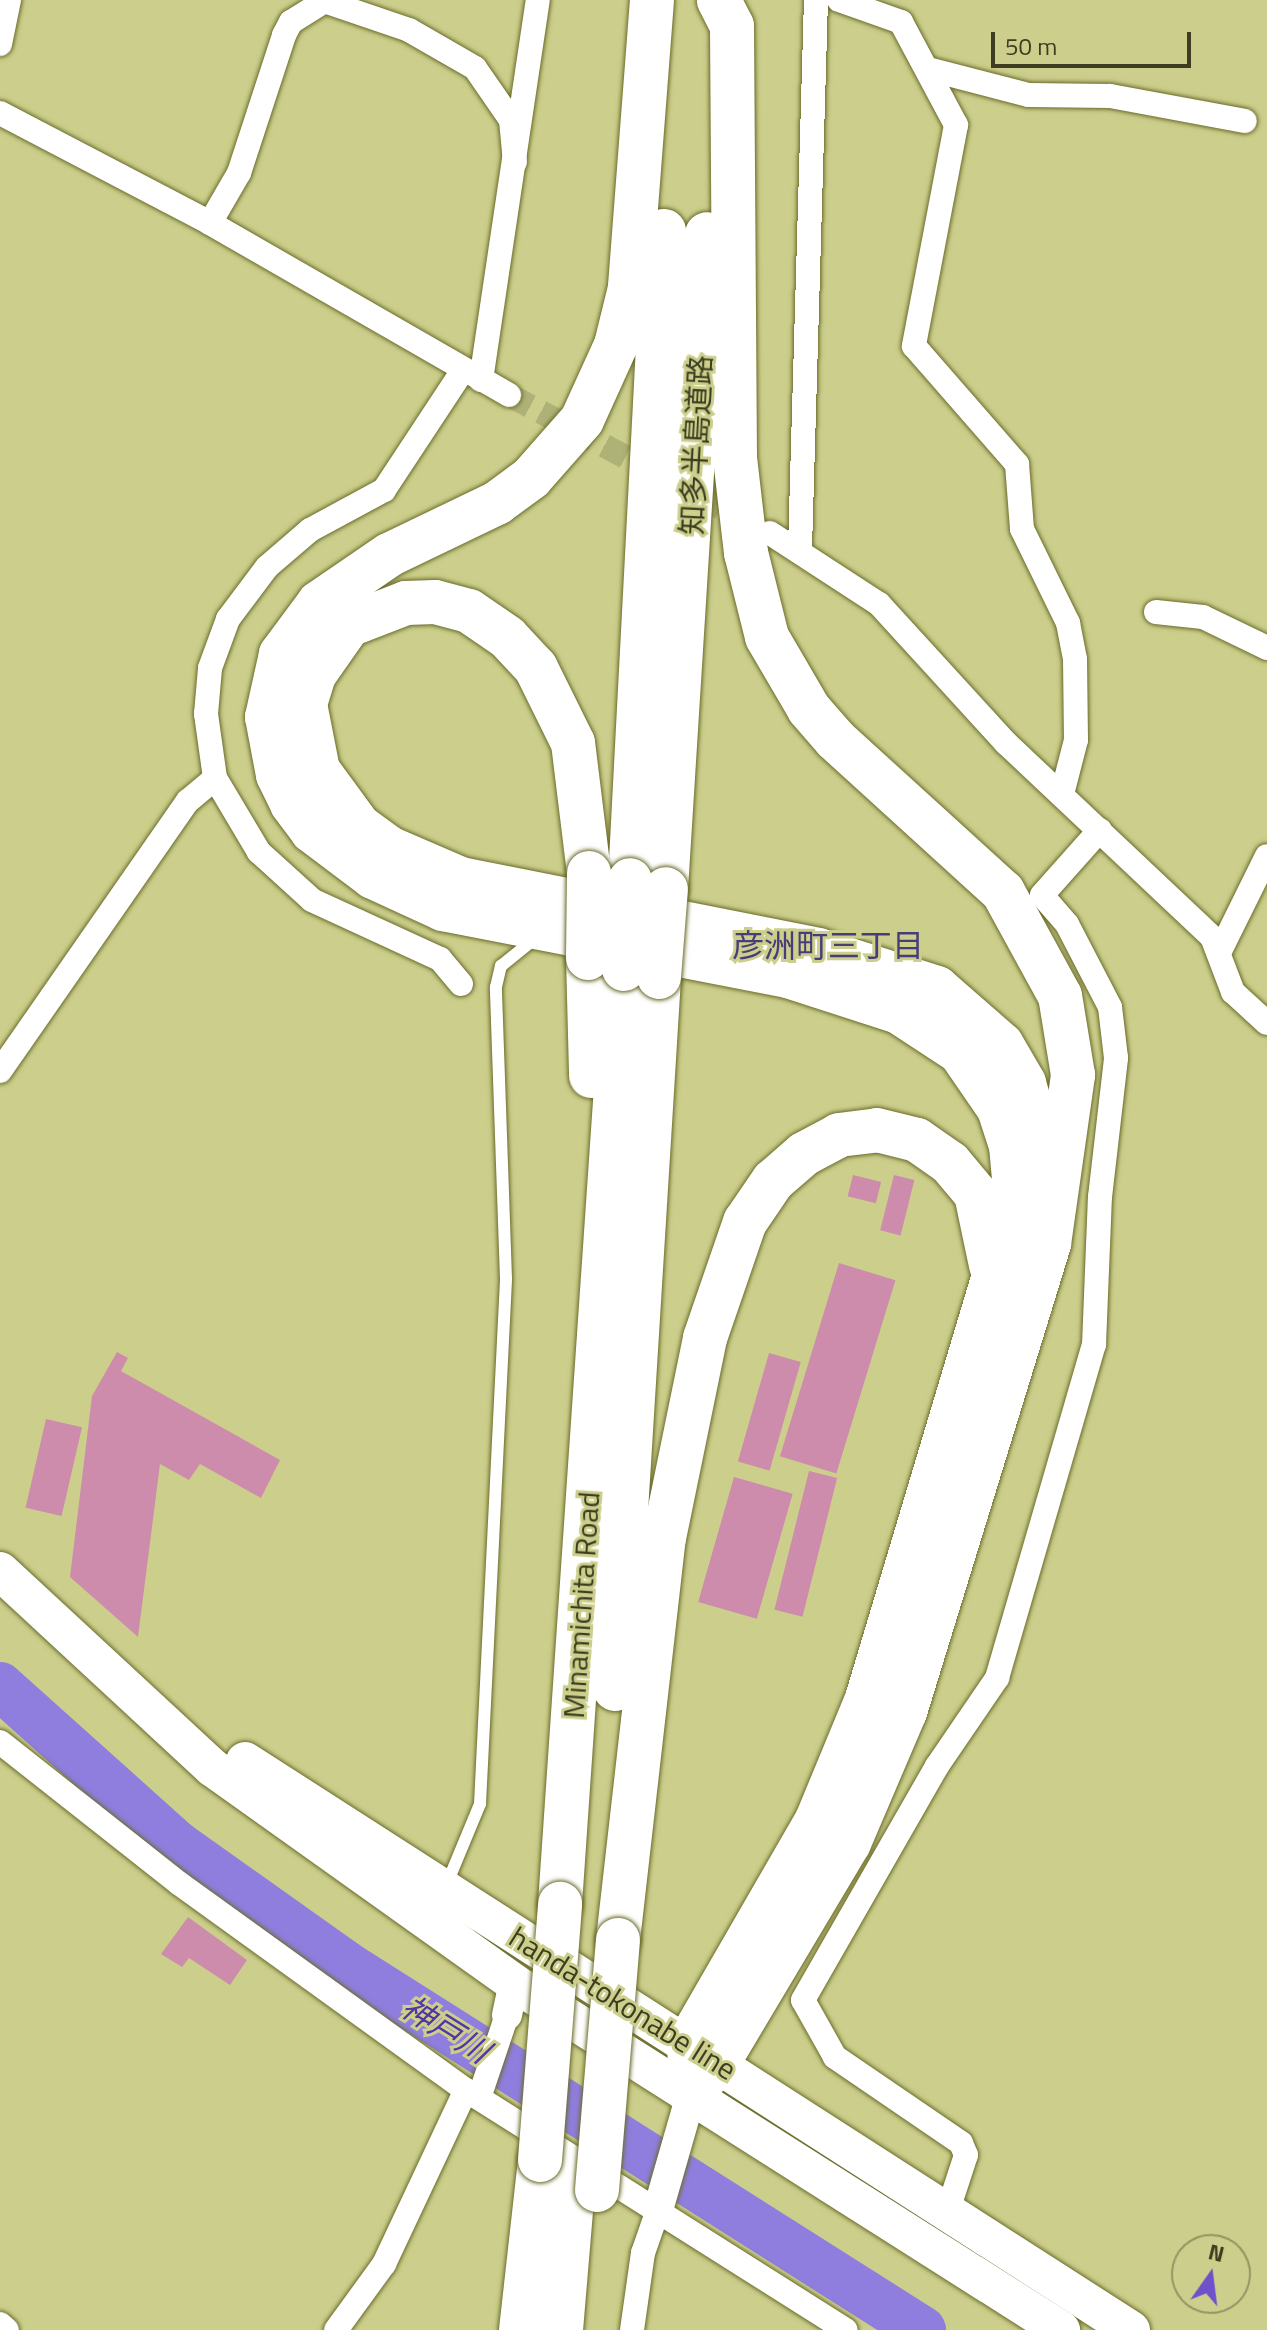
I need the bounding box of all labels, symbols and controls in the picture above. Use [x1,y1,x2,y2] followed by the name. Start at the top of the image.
[995,16,1195,66] scale bar
[1005,28,1057,64] text: 50 m
[673,354,719,536] street label: 知多半島道路
[732,926,924,964] district label: 彦洲町三丁目
[555,1490,607,1720] street label: Minamichita Road
[503,1919,743,2087] street label: handa-tokonabe line
[395,1987,497,2071] water label: 神戸川
[1171,2234,1251,2314] north arrow
[1205,2234,1228,2271] text: N

